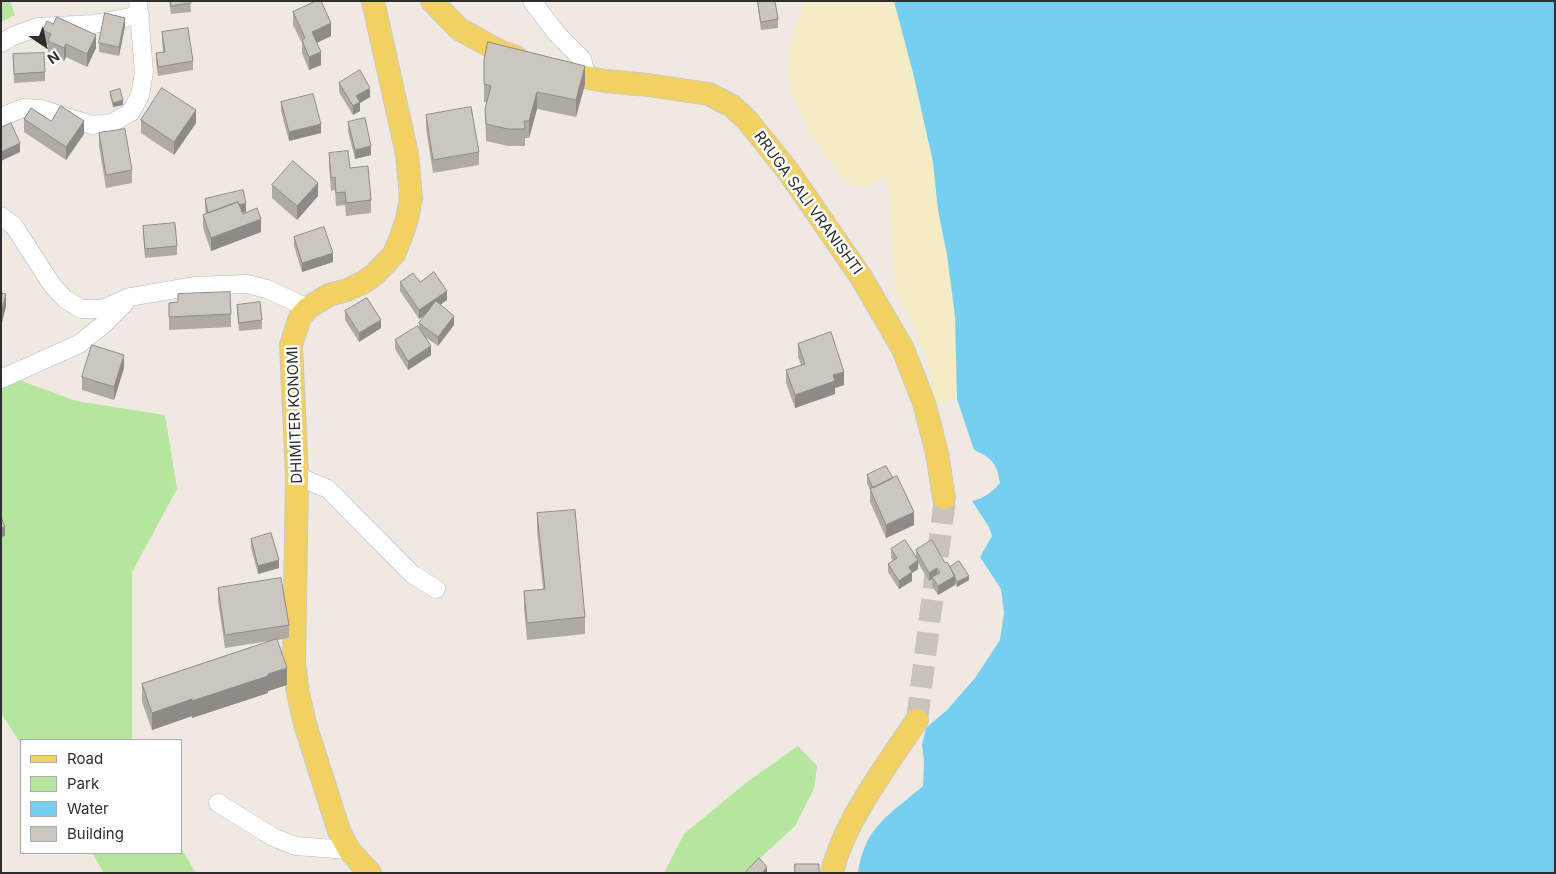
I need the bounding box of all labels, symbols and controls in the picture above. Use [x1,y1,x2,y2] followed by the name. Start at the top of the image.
[20,20,70,70] north arrow
[44,48,63,68] text: N
[750,128,866,278] street label: RRUGA SALI VRANISHTI
[284,346,306,484] street label: DHIMITER KONOMI
[20,739,182,854] legend
[67,749,103,768] text: Road
[67,774,99,793] text: Park
[67,799,109,818] text: Water
[67,824,124,843] text: Building

